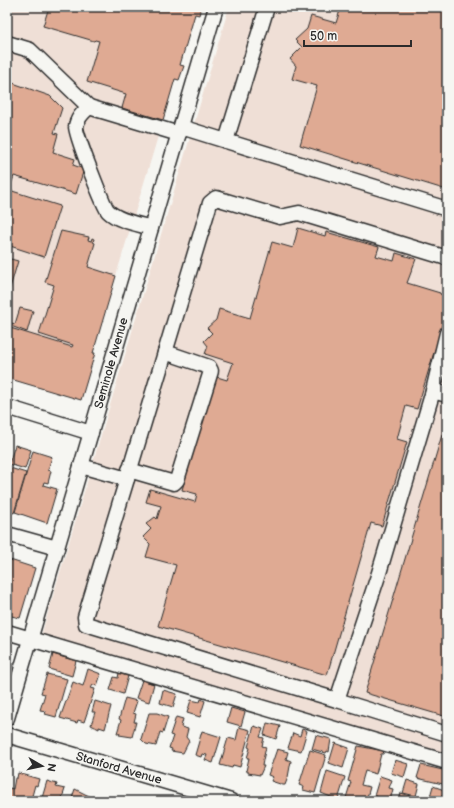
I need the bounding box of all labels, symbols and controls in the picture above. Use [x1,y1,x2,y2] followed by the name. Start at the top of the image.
[304,22,411,48] scale bar
[310,29,337,44] text: 50 m
[91,316,132,410] street label: Seminole Avenue
[22,746,62,786] north arrow
[74,749,164,788] street label: Stanford Avenue
[44,762,58,773] text: N

